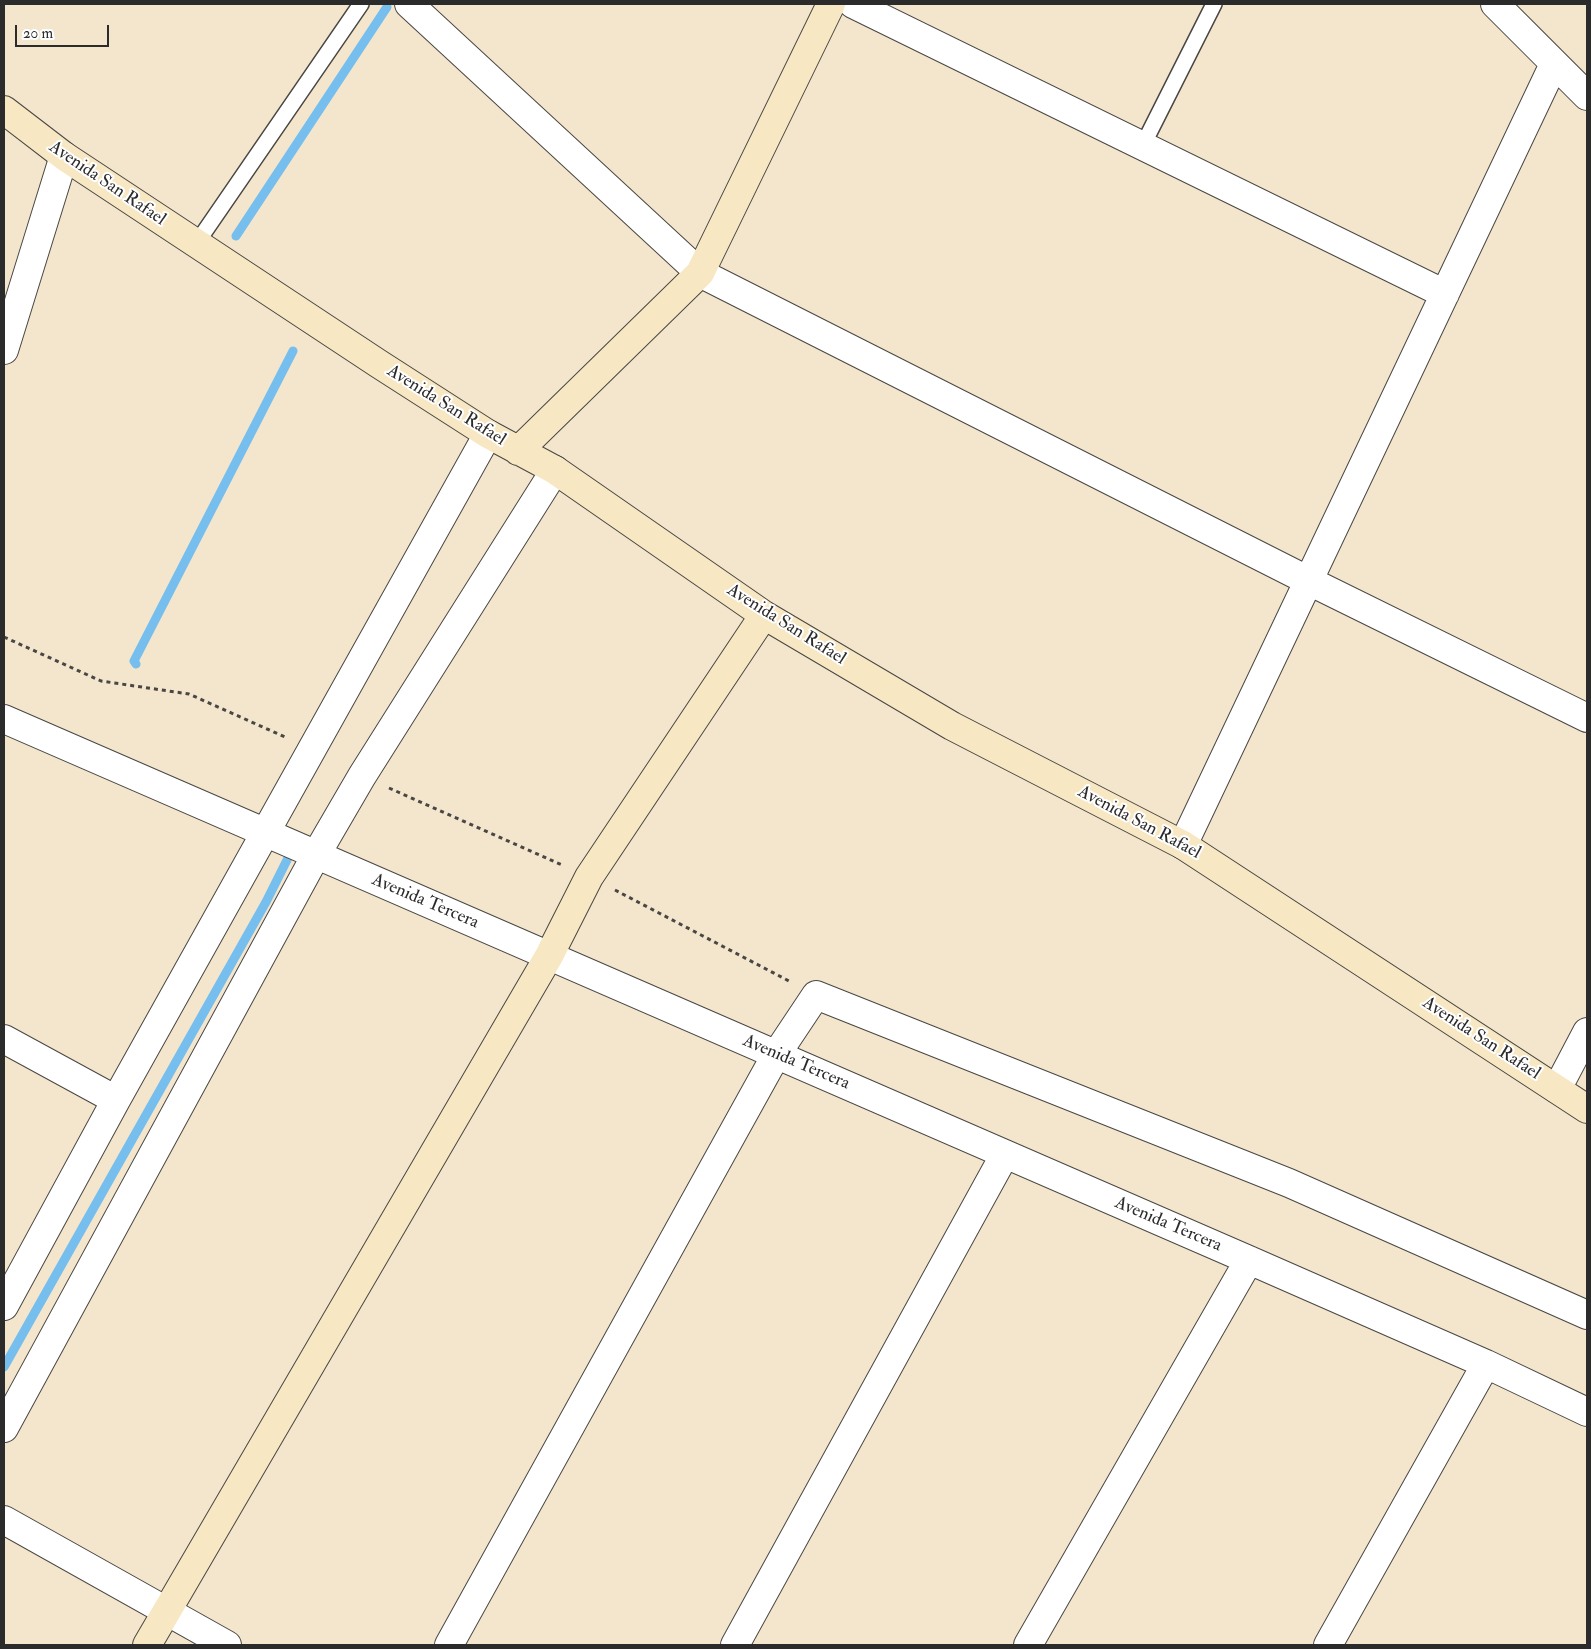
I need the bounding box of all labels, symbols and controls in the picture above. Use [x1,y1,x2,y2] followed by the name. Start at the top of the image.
[18,15,111,47] scale bar
[23,24,53,43] text: 20 m
[44,137,170,231] street label: Avenida San Rafael
[382,361,510,451] street label: Avenida San Rafael
[722,580,850,670] street label: Avenida San Rafael
[1074,781,1204,865] street label: Avenida San Rafael
[368,870,482,934] street label: Avenida Tercera
[1418,993,1544,1085] street label: Avenida San Rafael
[739,1031,853,1095] street label: Avenida Tercera
[1111,1193,1225,1257] street label: Avenida Tercera

